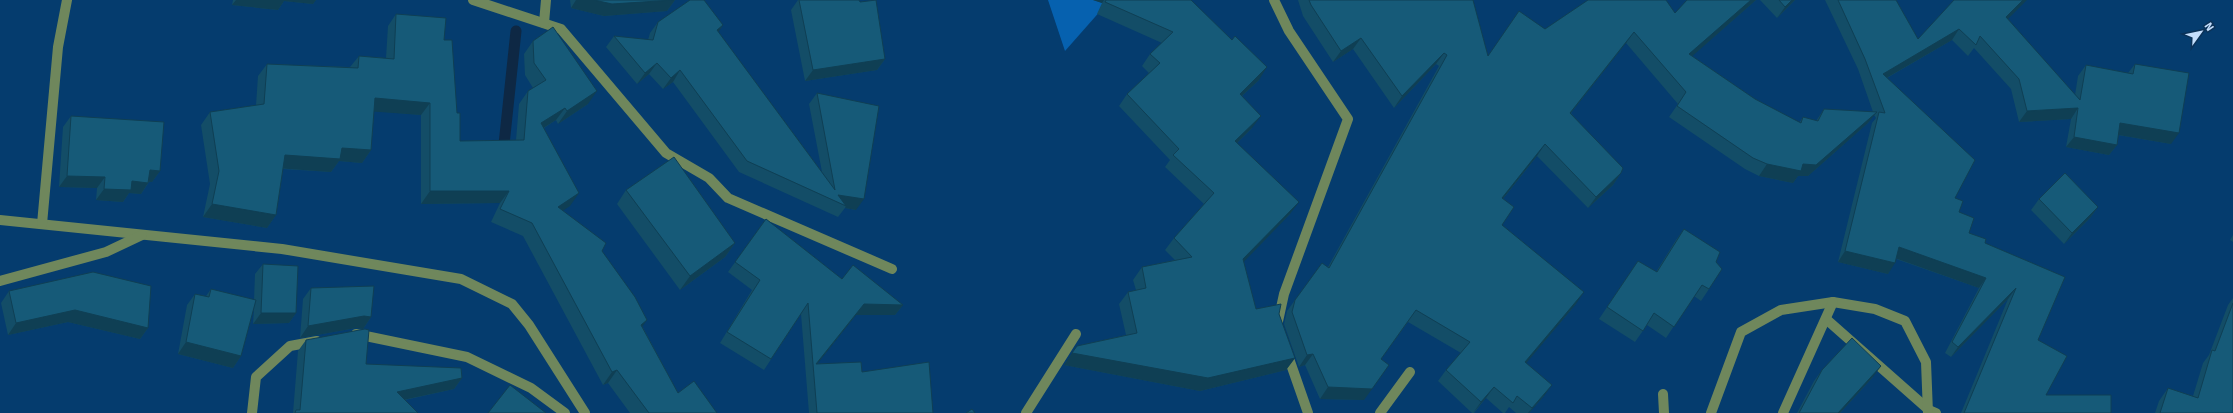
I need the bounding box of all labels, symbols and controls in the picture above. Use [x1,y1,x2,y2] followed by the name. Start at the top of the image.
[2181,12,2221,52] north arrow
[2201,20,2217,34] text: N

